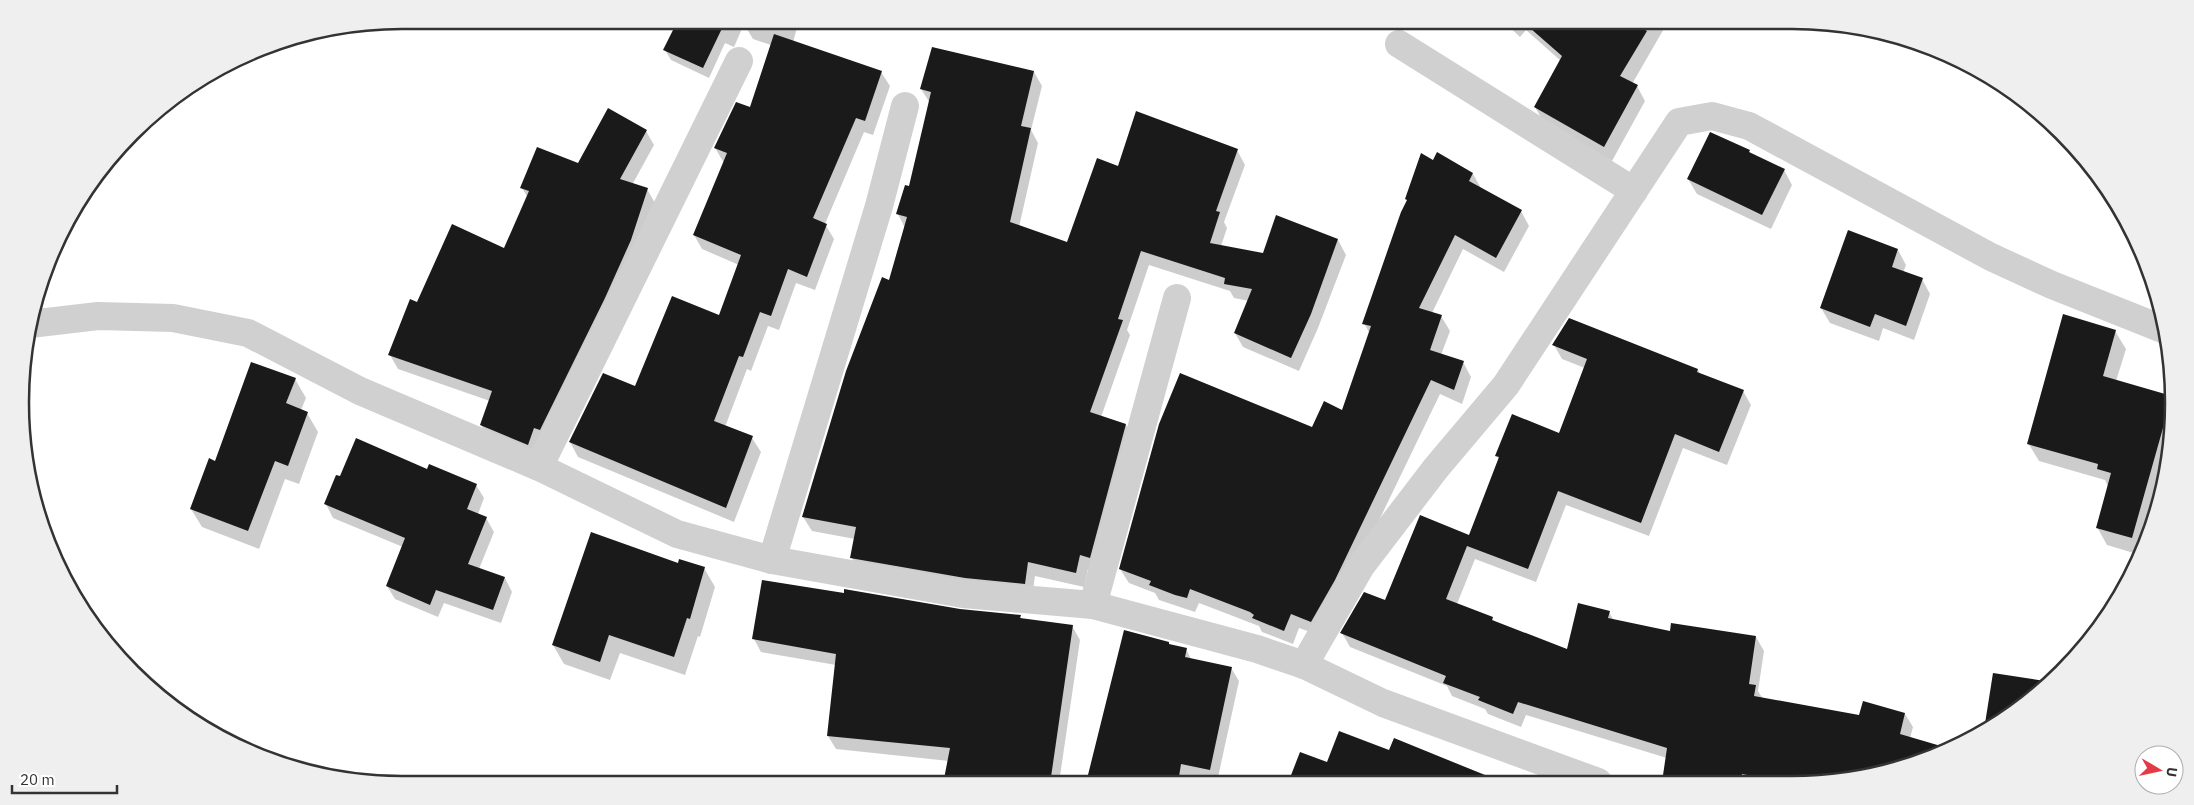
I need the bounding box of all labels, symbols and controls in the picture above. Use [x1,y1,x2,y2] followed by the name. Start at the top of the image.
[2134,745,2184,795] north arrow
[12,762,118,794] scale bar
[2162,766,2181,778] text: U
[20,770,55,789] text: 20 m

